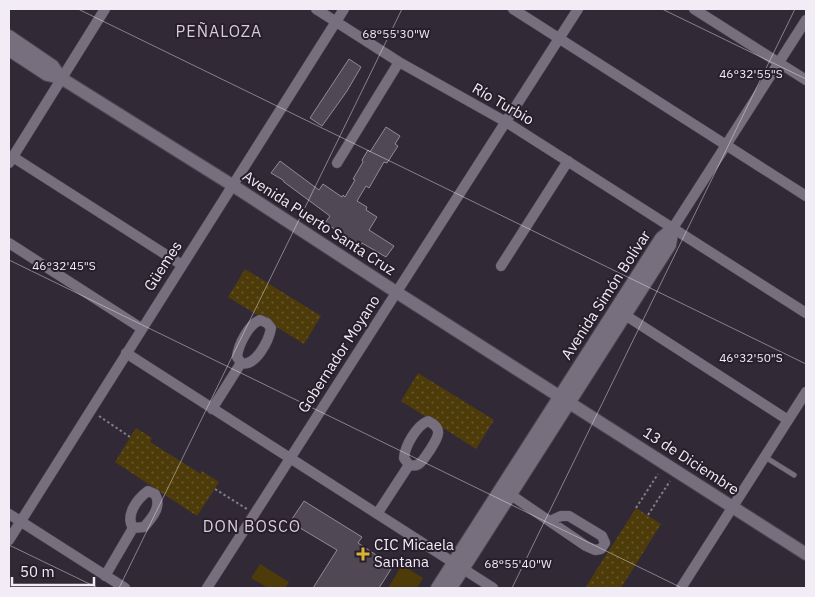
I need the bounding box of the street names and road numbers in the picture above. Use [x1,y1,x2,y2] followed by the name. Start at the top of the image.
[469,78,537,129] street label: Río Turbio
[239,166,399,279] street label: Avenida Puerto Santa Cruz
[557,226,655,363] street label: Avenida Simón Bolívar
[139,237,186,294] street label: Güemes
[293,291,384,416] street label: Gobernador Moyano
[640,422,743,499] street label: 13 de Diciembre

